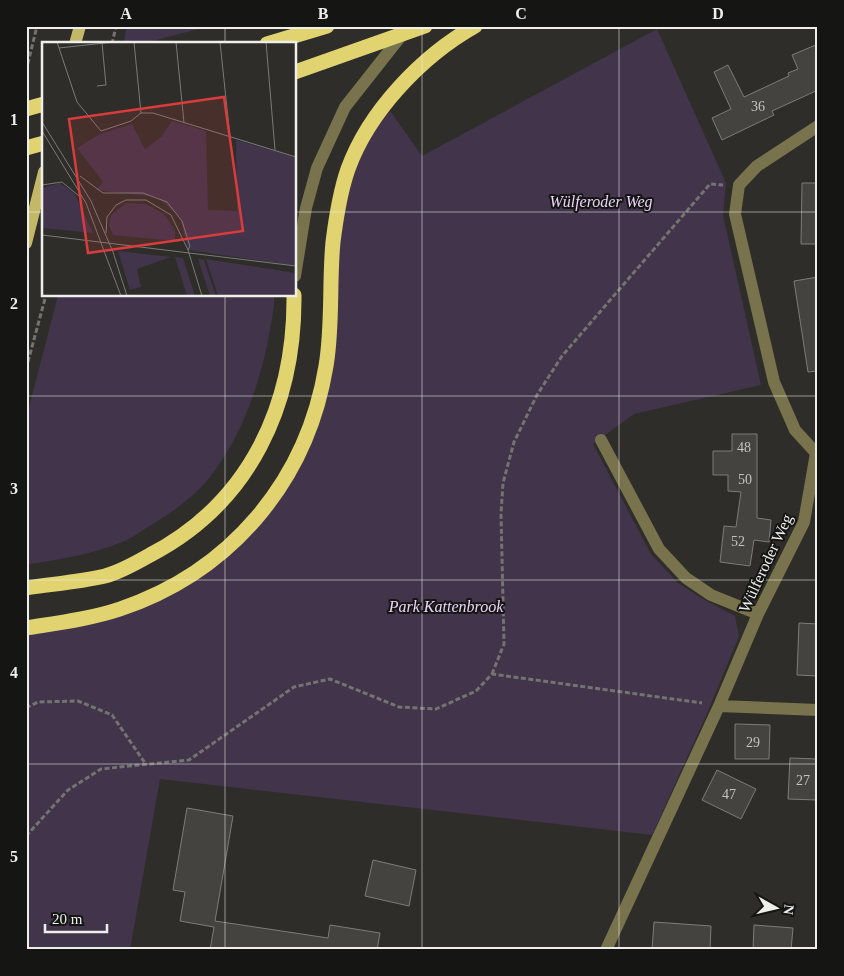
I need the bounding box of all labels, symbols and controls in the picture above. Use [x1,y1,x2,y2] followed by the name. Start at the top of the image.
[120,5,132,22] text: A
[318,5,329,22] text: B
[515,5,527,22] text: C
[712,5,724,22] text: D
[42,42,296,296] inset map
[751,99,765,114] house number: 36
[10,111,18,128] text: 1
[549,193,653,211] park label: Wülferoder Weg
[10,295,18,312] text: 2
[737,440,751,455] house number: 48
[738,472,752,487] house number: 50
[10,480,18,497] text: 3
[735,511,797,615] street label: Wülferoder Weg
[731,534,745,549] house number: 52
[388,598,504,615] park label: Park Kattenbrook
[10,664,18,681] text: 4
[746,735,760,750] house number: 29
[796,773,810,788] house number: 27
[722,787,736,802] house number: 47
[10,848,18,865] text: 5
[752,884,802,934] north arrow
[45,901,108,933] scale bar
[780,904,797,916] text: N
[52,911,83,927] text: 20 m

